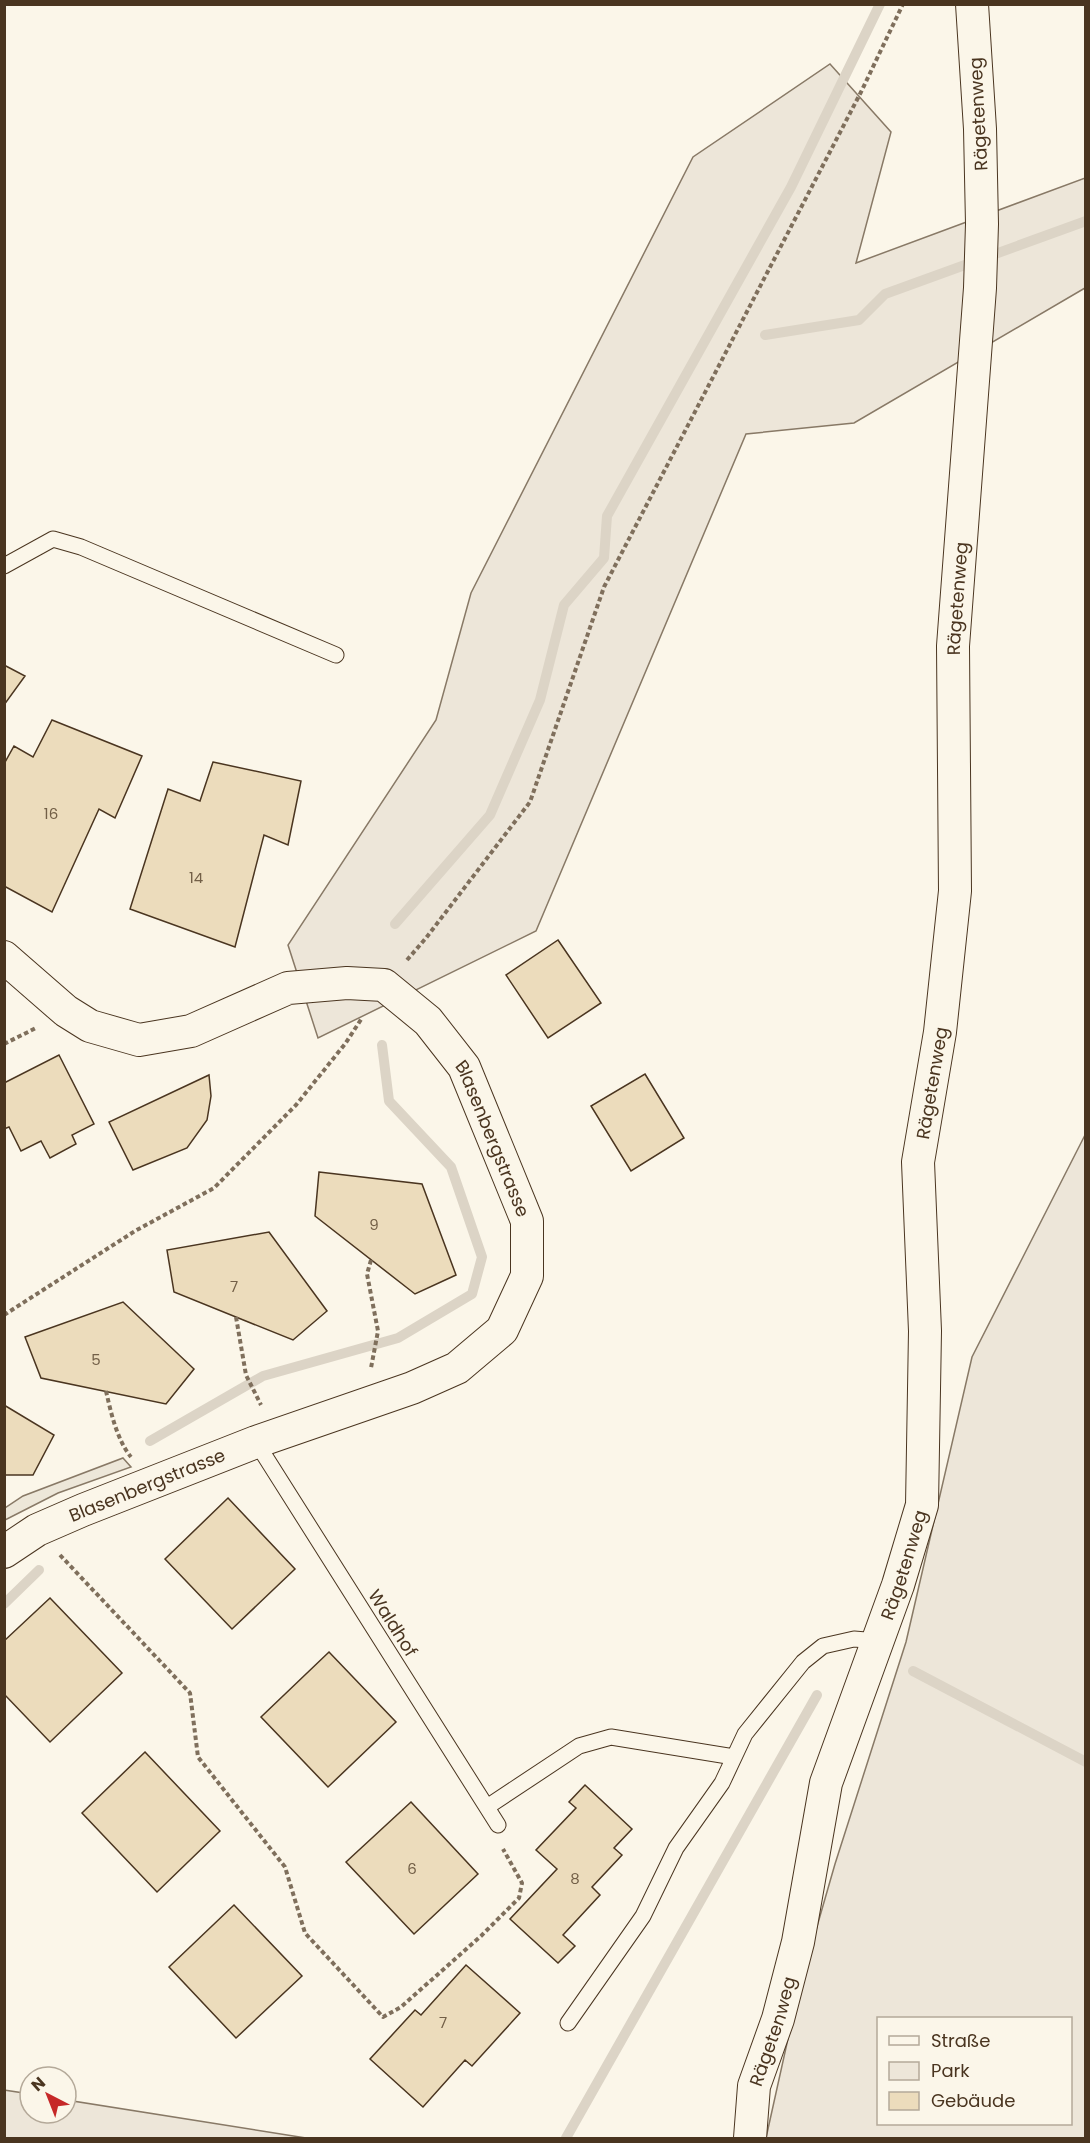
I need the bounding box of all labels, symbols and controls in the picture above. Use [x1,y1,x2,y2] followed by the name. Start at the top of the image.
[963,57,993,171] street label: Rägetenweg
[940,541,973,655] street label: Rägetenweg
[44,803,58,824] house number: 16
[189,867,203,888] house number: 14
[910,1025,953,1141] street label: Rägetenweg
[450,1054,536,1220] street label: Blasenbergstrasse
[369,1214,379,1235] house number: 9
[230,1276,238,1297] house number: 7
[91,1349,101,1370] house number: 5
[65,1442,229,1528] street label: Blasenbergstrasse
[874,1507,932,1623] street label: Rägetenweg
[362,1584,424,1662] street label: Waldhof
[407,1858,417,1879] house number: 6
[570,1868,580,1889] house number: 8
[743,1974,801,2089] street label: Rägetenweg
[439,2012,447,2033] house number: 7
[877,2017,1072,2125] legend
[931,2028,990,2053] text: Straße
[931,2058,970,2083] text: Park
[18,2065,78,2125] north arrow
[26,2072,50,2097] text: N
[931,2088,1015,2113] text: Gebäude

